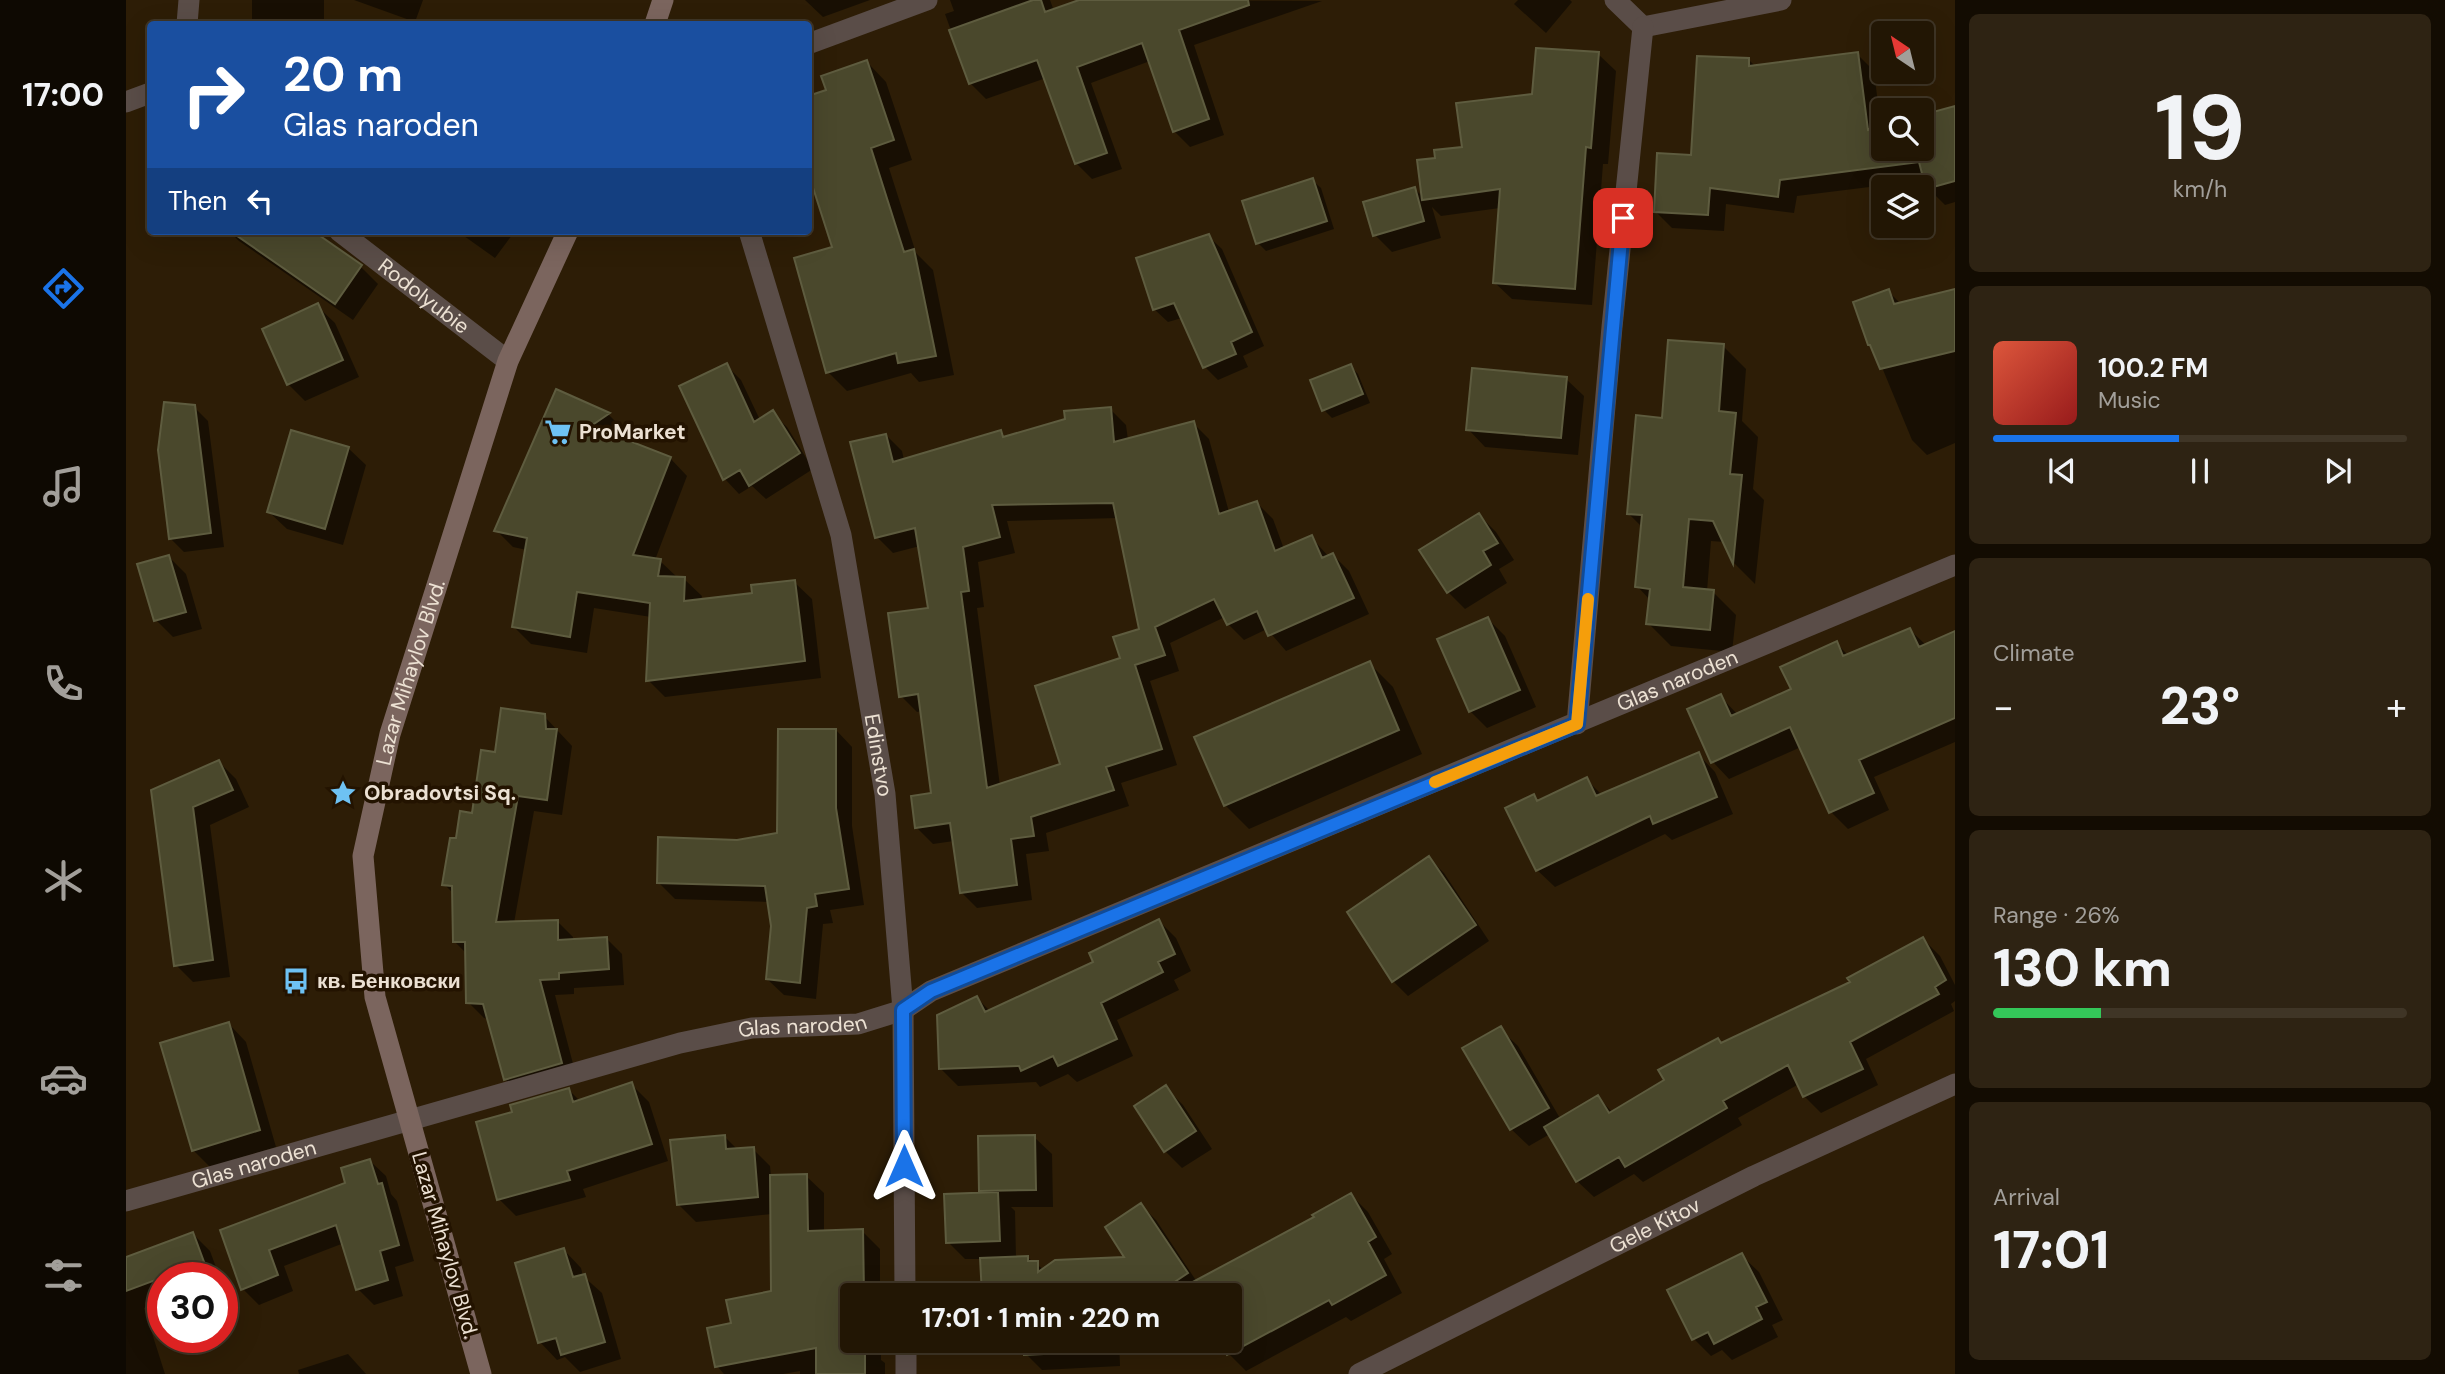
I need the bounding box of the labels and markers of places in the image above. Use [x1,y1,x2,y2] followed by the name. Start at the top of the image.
[1593,188,1653,248] pin
[543,417,573,447] supermarket icon: ProMarket
[579,418,685,446] place label: ProMarket
[328,778,358,808] place icon: Obradovtsi Sq.
[364,779,516,807] place label: Obradovtsi Sq.
[281,966,311,996] bus stop icon: кв. Бенковски
[317,967,461,995] place label: кв. Бенковски

